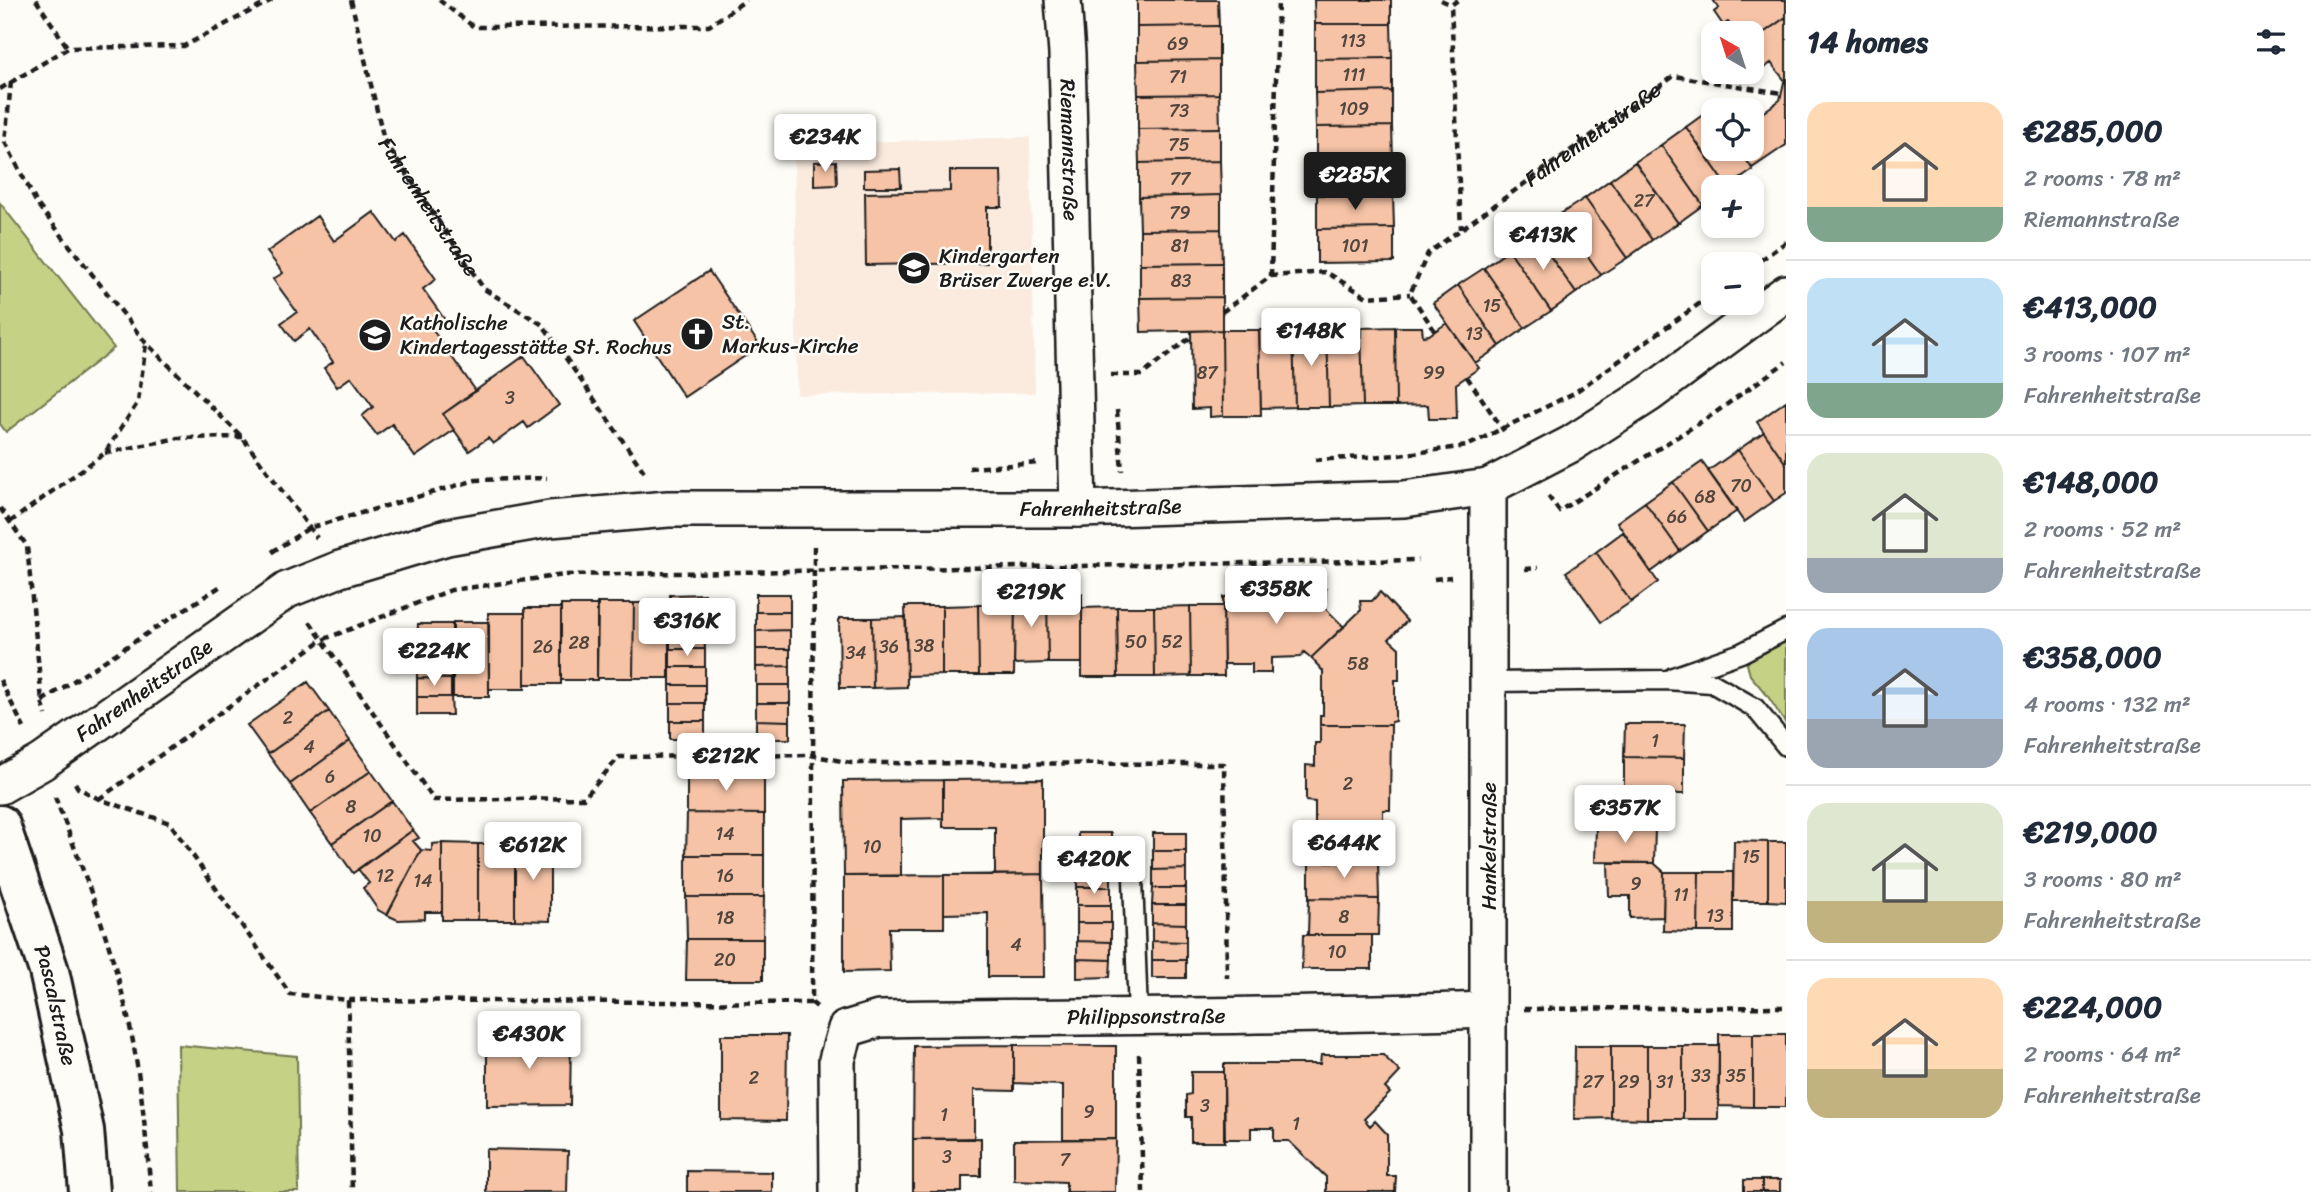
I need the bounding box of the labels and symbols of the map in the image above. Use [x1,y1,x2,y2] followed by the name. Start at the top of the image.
[1701,21,1764,84] north arrow
[1340,25,1366,57] house number: 113
[1167,28,1189,60] house number: 69
[1342,59,1366,91] house number: 111
[1169,61,1187,93] house number: 71
[1516,72,1669,197] street label: Fahrenheitstraße
[1049,78,1090,222] street label: Riemannstraße
[1339,93,1369,125] house number: 109
[1169,95,1189,127] house number: 73
[776,114,874,174] pin: €234K
[368,129,489,284] street label: Fahrenheitstraße
[1168,129,1190,161] house number: 75
[1306,152,1404,212] pin: €285K
[1170,163,1192,195] house number: 77
[1634,185,1656,217] house number: 27
[1169,197,1191,229] house number: 79
[1494,212,1592,272] pin: €413K
[1171,230,1190,262] house number: 81
[1342,230,1369,262] house number: 101
[939,237,1112,299] place label: Kindergarten Brüser Zwerge e.V.
[895,249,933,287] school or university icon: Kindergarten Brüser Zwerge e.V.
[1171,265,1191,297] house number: 83
[1483,290,1501,322] house number: 15
[722,303,859,365] place label: St. Markus-Kirche
[400,304,672,366] place label: Katholische Kindertagesstätte St. Rochus
[1262,308,1360,368] pin: €148K
[678,315,716,353] church icon: St. Markus-Kirche
[356,316,394,354] school or university icon: Katholische Kindertagesstätte St. Rochus
[1465,318,1483,350] house number: 13
[1196,357,1219,389] house number: 87
[1423,357,1445,389] house number: 99
[505,382,515,414] house number: 3
[1730,470,1752,502] house number: 70
[1694,481,1716,513] house number: 68
[1020,487,1182,528] street label: Fahrenheitstraße
[1667,501,1687,533] house number: 66
[1227,566,1325,626] pin: €358K
[982,570,1080,629] pin: €219K
[638,598,736,658] pin: €316K
[1125,626,1147,658] house number: 50
[1161,626,1183,658] house number: 52
[568,627,590,659] house number: 28
[67,628,221,752] street label: Fahrenheitstraße
[385,628,483,688] pin: €224K
[914,630,935,662] house number: 38
[533,631,553,663] house number: 26
[879,631,899,663] house number: 36
[845,637,867,669] house number: 34
[1347,648,1369,680] house number: 58
[283,702,293,734] house number: 2
[1651,725,1659,757] house number: 1
[303,731,315,763] house number: 4
[677,734,775,793] pin: €212K
[325,761,335,793] house number: 6
[1343,768,1353,800] house number: 2
[1470,782,1508,910] street label: Hankelstraße
[1576,786,1674,845] pin: €357K
[346,791,357,823] house number: 8
[716,818,734,850] house number: 14
[362,820,382,852] house number: 10
[1295,820,1393,880] pin: €644K
[484,822,582,882] pin: €612K
[862,831,882,863] house number: 10
[1045,836,1143,896] pin: €420K
[1742,841,1760,873] house number: 15
[376,860,394,892] house number: 12
[716,860,734,892] house number: 16
[414,865,432,897] house number: 14
[1630,868,1642,900] house number: 9
[1673,879,1689,911] house number: 11
[1706,900,1724,932] house number: 13
[1339,901,1350,933] house number: 8
[716,902,734,934] house number: 18
[1010,929,1022,961] house number: 4
[1327,936,1347,968] house number: 10
[23,940,88,1070] street label: Pascalstraße
[714,944,736,976] house number: 20
[1067,997,1226,1036] street label: Philippsonstraße
[480,1012,578,1071] pin: €430K
[1691,1060,1711,1092] house number: 33
[1726,1060,1746,1092] house number: 35
[749,1062,759,1094] house number: 2
[1583,1066,1605,1098] house number: 27
[1618,1066,1640,1098] house number: 29
[1656,1066,1674,1098] house number: 31
[1200,1090,1210,1122] house number: 3
[1083,1096,1095,1128] house number: 9
[940,1099,948,1131] house number: 1
[1292,1108,1300,1140] house number: 1
[942,1141,952,1173] house number: 3
[1060,1144,1072,1176] house number: 7

